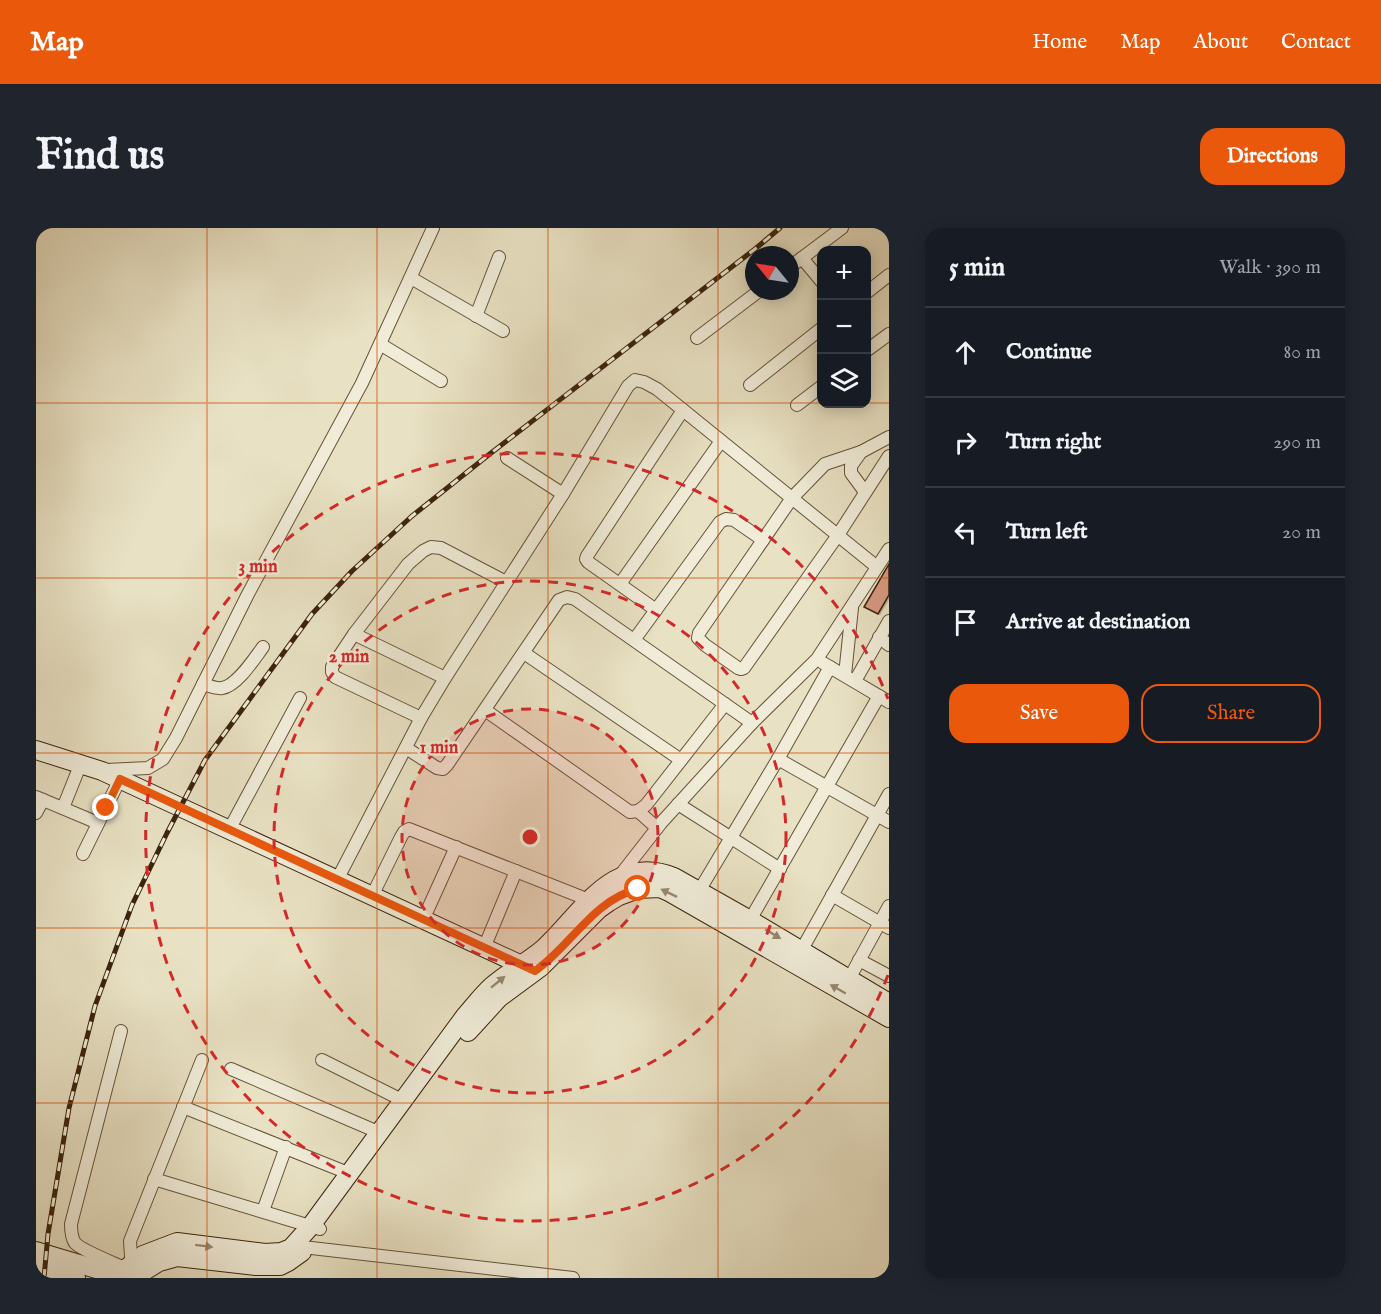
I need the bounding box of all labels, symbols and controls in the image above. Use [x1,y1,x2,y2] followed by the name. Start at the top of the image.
[30,25,84,60] text: Map
[1032,29,1087,56] text: Home
[1120,29,1160,56] text: Map
[1193,29,1248,56] text: About
[1281,29,1351,56] text: Contact
[1200,128,1345,185] button: Directions
[36,130,164,183] text: Find us
[745,246,799,300] north arrow
[817,246,871,408] map controls
[817,246,871,300] button: +
[949,251,1005,284] text: 5 min
[1219,255,1321,280] text: Walk · 390 m
[817,300,871,354] button: −
[949,336,982,369] icon: ahead
[1006,338,1092,366] text: Continue
[1284,340,1321,365] text: 80 m
[817,354,871,408] button: layers
[949,426,982,459] icon: right
[1006,428,1101,456] text: Turn right
[1273,430,1321,455] text: 290 m
[949,516,982,549] icon: left
[1006,518,1088,546] text: Turn left
[1282,520,1321,545] text: 20 m
[239,556,278,579] text: 3 min
[949,606,982,639] icon: arrive
[1006,608,1190,636] text: Arrive at destination
[329,646,370,669] text: 2 min
[949,684,1129,743] button: Save
[1141,684,1321,743] button: Share
[420,737,459,760] text: 1 min
[92,794,118,820] route end
[520,827,540,847] centre of rings
[624,875,650,901] route start
[660,888,678,898] one-way arrow
[765,929,781,940] one-way arrow
[490,975,506,988] one-way arrow
[830,984,846,995] one-way arrow
[194,1241,213,1250] one-way arrow

